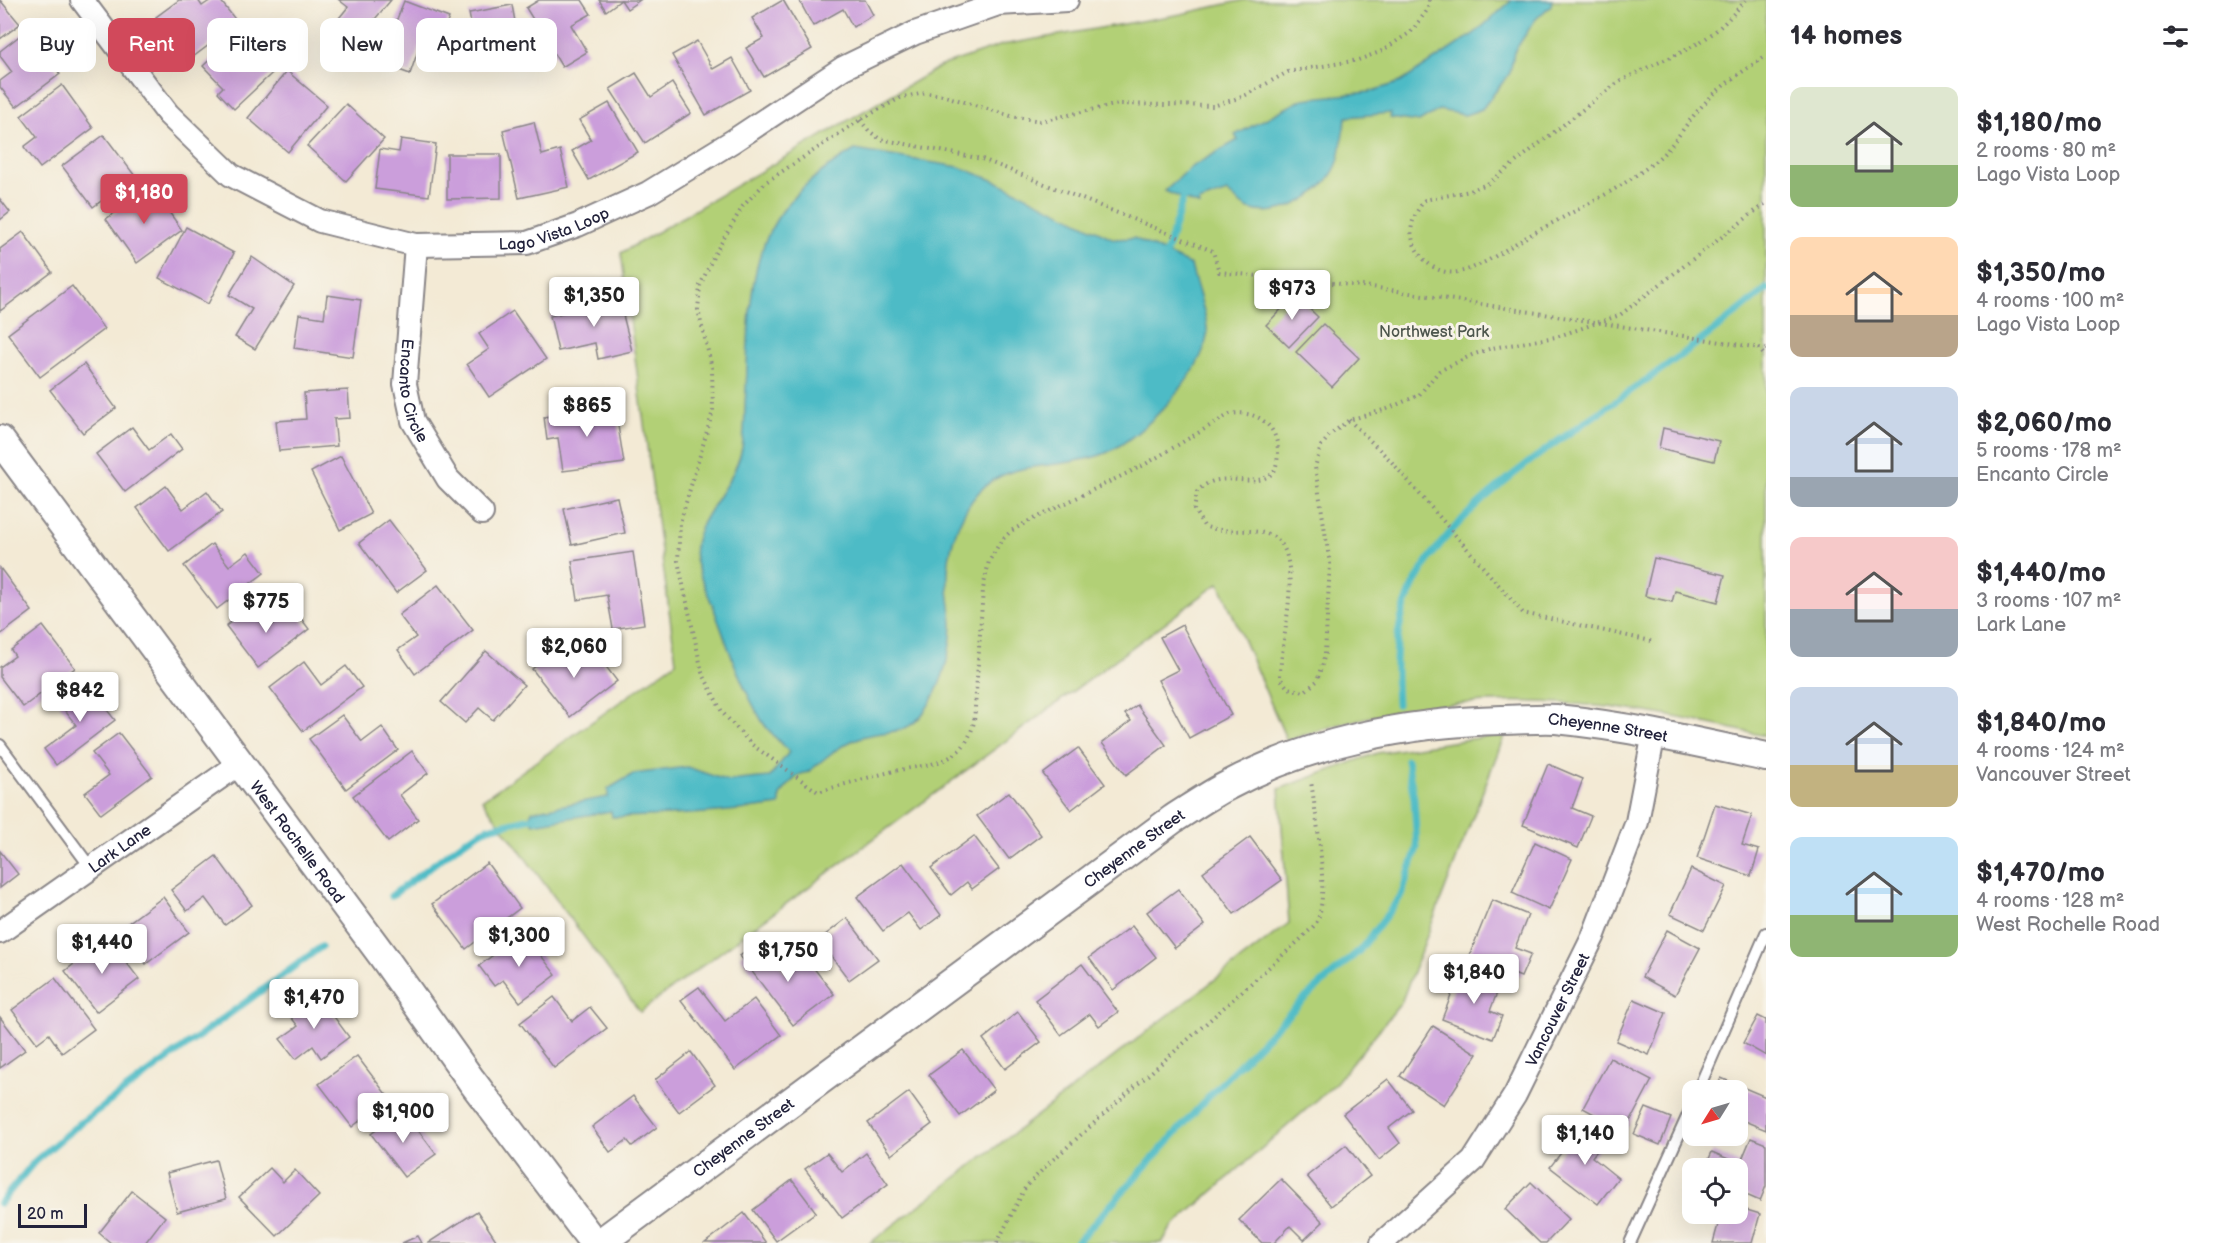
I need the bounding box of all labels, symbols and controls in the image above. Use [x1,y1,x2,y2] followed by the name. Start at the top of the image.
[18,18,96,72] chip: Buy
[108,18,195,72] chip: Rent
[207,18,308,72] chip: Filters
[320,18,404,72] chip: New
[416,18,557,72] chip: Apartment
[2159,20,2192,53] icon: filters
[1790,21,1902,52] text: 14 homes
[1976,108,2102,139] text: $1,180/mo
[1838,111,1910,183] icon: home
[1976,139,2116,163] text: 2 rooms · 80 m²
[1976,163,2120,187] text: Lago Vista Loop
[95,174,193,225] pin: $1,180
[115,181,173,205] text: $1,180
[498,204,613,255] street label: Lago Vista Loop
[1976,258,2105,289] text: $1,350/mo
[1838,261,1910,333] icon: home
[1256,270,1328,321] pin: $973
[545,277,643,328] pin: $1,350
[1268,277,1316,301] text: $973
[563,284,625,308] text: $1,350
[1976,289,2124,313] text: 4 rooms · 100 m²
[1976,313,2120,337] text: Lago Vista Loop
[1379,323,1489,342] park label: Northwest Park
[394,338,432,447] street label: Encanto Circle
[551,387,623,438] pin: $865
[563,394,611,418] text: $865
[1976,408,2112,439] text: $2,060/mo
[1838,411,1910,483] icon: home
[1976,439,2122,463] text: 5 rooms · 178 m²
[1976,463,2109,487] text: Encanto Circle
[1976,558,2106,589] text: $1,440/mo
[1838,561,1910,633] icon: home
[230,583,302,634] pin: $775
[1976,589,2121,613] text: 3 rooms · 107 m²
[243,590,289,614] text: $775
[1976,613,2066,637] text: Lark Lane
[525,628,623,679] pin: $2,060
[541,635,607,659] text: $2,060
[44,672,116,723] pin: $842
[56,679,104,703] text: $842
[1976,708,2106,739] text: $1,840/mo
[1548,711,1669,747] street label: Cheyenne Street
[1838,711,1910,783] icon: home
[1976,739,2125,763] text: 4 rooms · 124 m²
[1976,763,2131,787] text: Vancouver Street
[245,778,348,907] street label: West Rochelle Road
[1080,806,1189,893] street label: Cheyenne Street
[85,820,156,878] street label: Lark Lane
[1976,858,2105,889] text: $1,470/mo
[1838,861,1910,933] icon: home
[1976,889,2124,913] text: 4 rooms · 128 m²
[1976,913,2160,937] text: West Rochelle Road
[470,917,568,968] pin: $1,300
[53,924,151,975] pin: $1,440
[488,924,550,948] text: $1,300
[71,931,133,955] text: $1,440
[739,932,837,983] pin: $1,750
[757,939,819,963] text: $1,750
[1523,950,1594,1070] street label: Vancouver Street
[1425,954,1523,1005] pin: $1,840
[1443,961,1505,985] text: $1,840
[265,979,363,1030] pin: $1,470
[283,986,345,1010] text: $1,470
[1682,1080,1748,1146] north arrow
[1682,1080,1748,1224] map controls
[354,1093,452,1144] pin: $1,900
[690,1095,798,1182] street label: Cheyenne Street
[372,1100,434,1124] text: $1,900
[1536,1115,1634,1166] pin: $1,140
[1556,1122,1614,1146] text: $1,140
[1682,1158,1748,1224] button: locate
[18,1201,87,1228] scale bar
[27,1205,63,1224] text: 20 m

